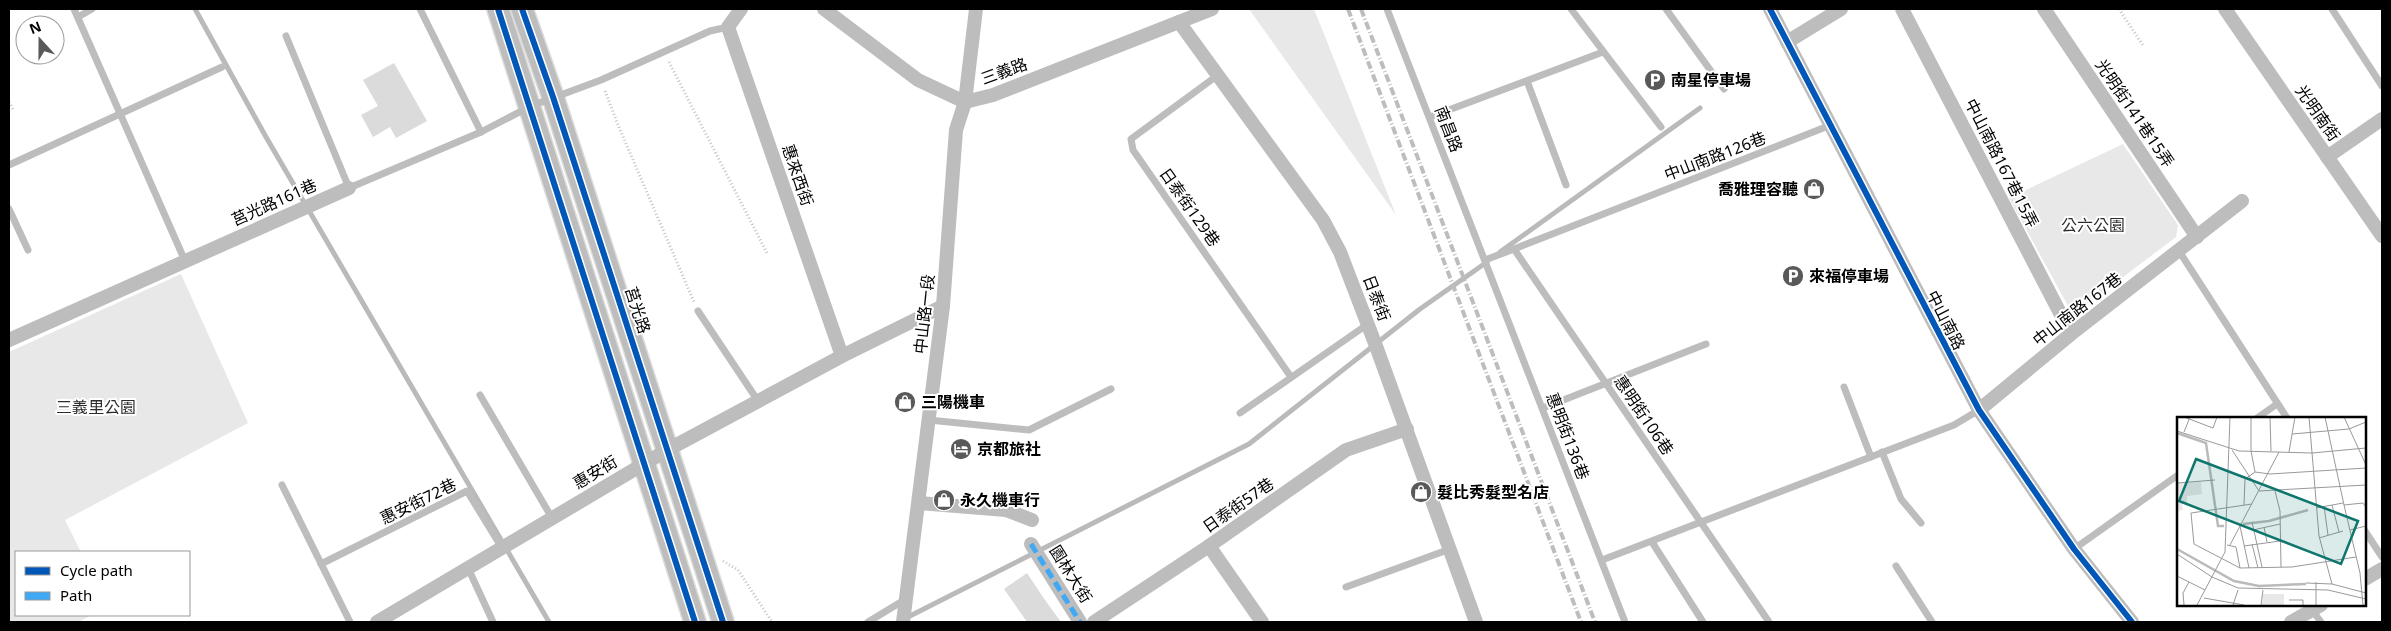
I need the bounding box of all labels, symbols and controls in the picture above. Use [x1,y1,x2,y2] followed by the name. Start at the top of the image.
[15,15,65,65] north arrow
[26,16,44,38] text: N
[978,52,1030,90] street label: 三義路
[2091,55,2179,171] street label: 光明街141巷15弄
[1643,68,1667,92] parking icon: 南星停車場
[1671,69,1751,91] place label: 南星停車場
[2291,80,2345,146] street label: 光明南街
[1960,95,2044,231] street label: 中山南路167巷15弄
[1430,103,1468,155] street label: 南昌路
[1661,126,1769,186] street label: 中山南路126巷
[777,141,819,209] street label: 惠來西街
[1155,163,1225,251] street label: 日泰街129巷
[228,173,320,231] street label: 莒光路161巷
[1802,177,1826,201] shop icon: 喬雅理容聽
[1718,178,1798,200] place label: 喬雅理容聽
[2061,214,2125,236] park label: 公六公園
[1781,264,1805,288] parking icon: 來福停車場
[1809,265,1889,287] place label: 來福停車場
[2028,267,2126,351] street label: 中山南路167巷
[1358,272,1396,324] street label: 日泰街
[909,273,939,355] street label: 中山路一段
[620,284,656,336] street label: 莒光路
[1922,286,1970,354] street label: 中山南路
[1609,371,1679,459] street label: 惠明街106巷
[1541,389,1595,483] street label: 惠明街136巷
[893,390,917,414] shop icon: 三陽機車
[921,391,985,413] place label: 三陽機車
[56,396,136,418] park label: 三義里公園
[2177,417,2366,606] inset map
[949,437,973,461] hotel icon: 京都旅社
[977,438,1041,460] place label: 京都旅社
[569,450,621,494] street label: 惠安街
[1198,472,1278,538] street label: 日泰街57巷
[376,473,460,529] street label: 惠安街72巷
[1409,480,1433,504] shop icon: 髮比秀髮型名店
[1437,481,1549,503] place label: 髮比秀髮型名店
[932,488,956,512] shop icon: 永久機車行
[960,489,1040,511] place label: 永久機車行
[1045,541,1097,607] street label: 園林大街
[15,551,190,616] legend
[60,560,133,580] text: Cycle path
[60,585,92,605] text: Path

